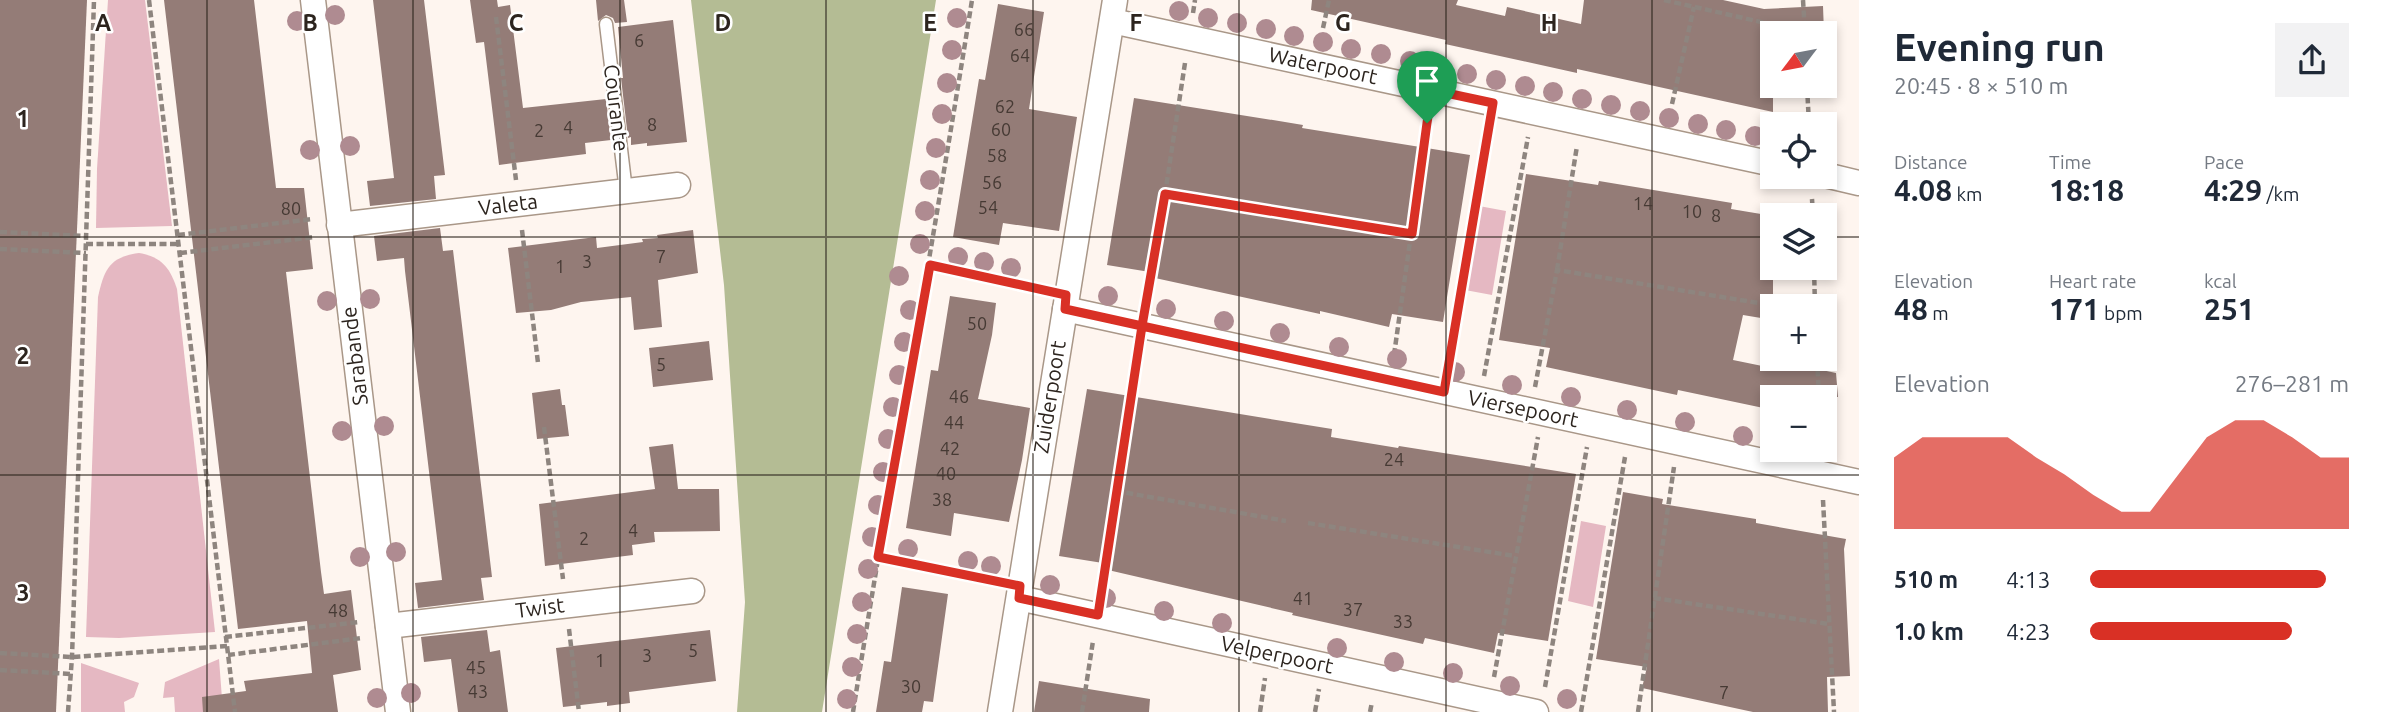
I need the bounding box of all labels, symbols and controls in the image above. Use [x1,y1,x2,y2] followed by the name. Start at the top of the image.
[95,10,111,35] text: A
[302,10,318,35] text: B
[509,10,524,35] text: C
[715,10,731,35] text: D
[923,10,937,35] text: E
[1130,10,1143,35] text: F
[1335,10,1351,35] text: G
[1541,10,1557,35] text: H
[1014,19,1034,39] house number: 66
[1760,21,1838,98] north arrow
[1760,21,1837,462] map controls
[2275,23,2349,97] button: share
[1894,26,2105,68] text: Evening run
[634,30,644,50] house number: 6
[1267,42,1380,88] street label: Waterpoort
[1010,45,1030,65] house number: 64
[1397,51,1457,123] pin
[1408,62,1446,100] icon: arrive
[600,63,634,153] street label: Courante
[1894,73,2068,98] text: 20:45 · 8 × 510 m
[995,96,1015,116] house number: 62
[17,106,29,131] text: 1
[1760,112,1837,189] button: locate
[647,114,657,134] house number: 8
[563,117,573,137] house number: 4
[991,119,1011,139] house number: 60
[534,120,544,140] house number: 2
[987,145,1007,165] house number: 58
[1894,151,1968,173] text: Distance
[2049,151,2091,173] text: Time
[2204,151,2244,173] text: Pace
[982,172,1002,192] house number: 56
[1894,173,1952,207] text: 4.08
[2049,173,2124,207] text: 18:18
[2204,173,2262,207] text: 4:29
[1952,183,1982,205] text: km
[2262,183,2300,205] text: /km
[477,188,539,220] street label: Valeta
[1633,193,1653,213] house number: 14
[978,197,998,217] house number: 54
[281,198,301,218] house number: 80
[1682,201,1702,221] house number: 10
[1760,203,1837,280] button: layers
[1711,205,1721,225] house number: 8
[656,246,666,266] house number: 7
[582,251,592,271] house number: 3
[555,256,565,276] house number: 1
[1894,270,1973,292] text: Elevation
[2049,270,2136,292] text: Heart rate
[2204,270,2237,292] text: kcal
[1894,292,1928,326] text: 48
[2049,292,2100,326] text: 171
[2204,292,2255,326] text: 251
[1760,294,1837,371] button: +
[1928,302,1949,324] text: m
[2100,302,2143,324] text: bpm
[336,305,372,407] street label: Sarabande
[967,313,987,333] house number: 50
[1028,339,1070,455] street label: Zuiderpoort
[17,343,29,368] text: 2
[656,354,666,374] house number: 5
[1894,371,1990,396] text: Elevation
[2235,371,2349,396] text: 276–281 m
[1466,385,1581,431] street label: Viersepoort
[1760,385,1837,462] button: −
[949,386,969,406] house number: 46
[944,412,964,432] house number: 44
[940,438,960,458] house number: 42
[1384,449,1404,469] house number: 24
[936,463,956,483] house number: 40
[932,489,952,509] house number: 38
[628,520,638,540] house number: 4
[579,528,589,548] house number: 2
[1894,567,1958,592] text: 510 m
[2006,567,2051,592] text: 4:13
[17,580,29,605] text: 3
[1293,588,1313,608] house number: 41
[514,592,566,622] street label: Twist
[1343,599,1363,619] house number: 37
[328,600,348,620] house number: 48
[1393,611,1413,631] house number: 33
[1894,619,1964,644] text: 1.0 km
[2006,619,2051,644] text: 4:23
[1219,630,1336,678] street label: Velperpoort
[688,640,698,660] house number: 5
[642,645,652,665] house number: 3
[595,650,605,670] house number: 1
[466,657,486,677] house number: 45
[901,676,921,696] house number: 30
[468,681,488,701] house number: 43
[1719,682,1729,702] house number: 7

